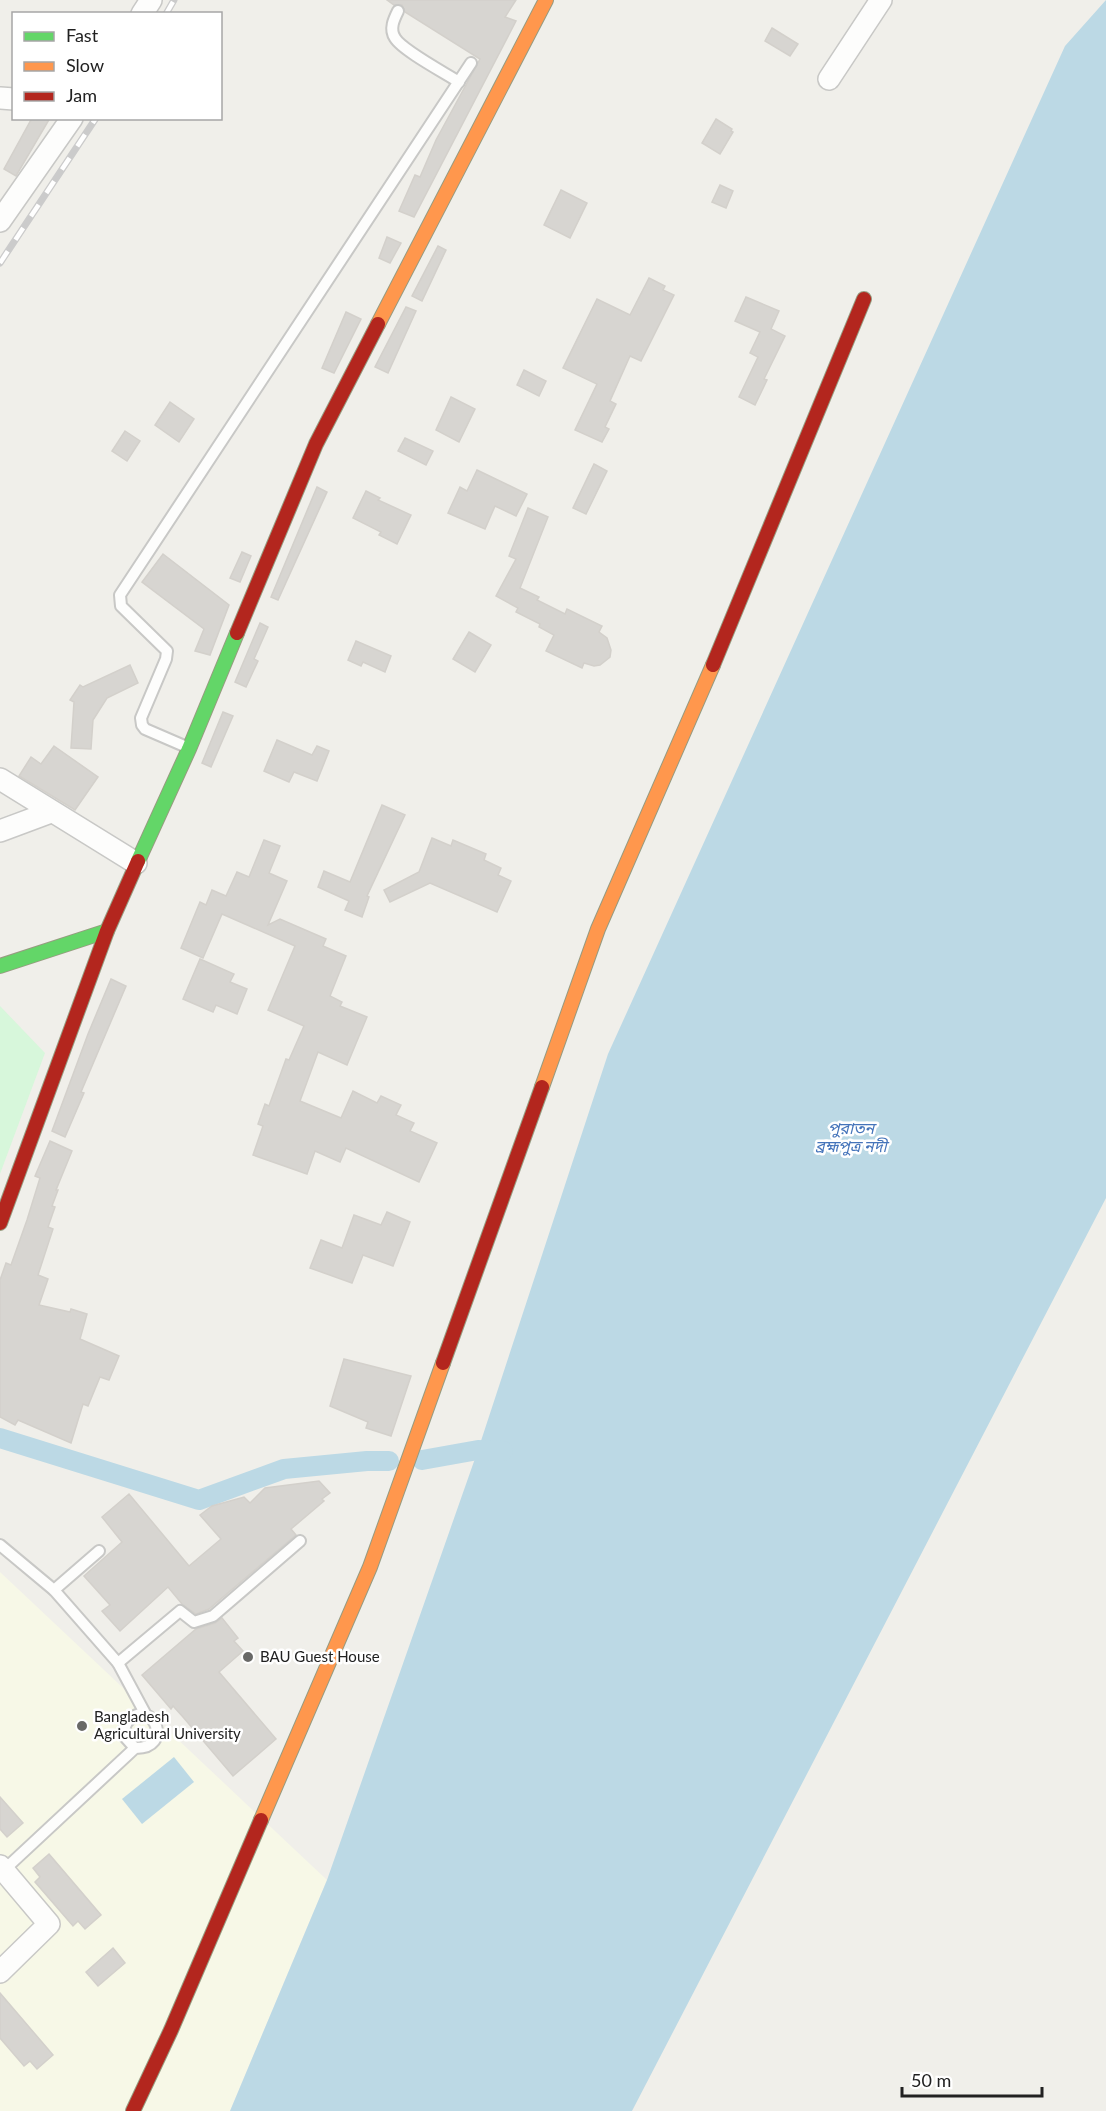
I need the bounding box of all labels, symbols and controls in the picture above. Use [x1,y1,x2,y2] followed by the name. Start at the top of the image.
[12,12,222,120] legend
[66,24,99,46] text: Fast
[66,54,104,76] text: Slow
[66,84,97,106] text: Jam
[815,1118,890,1156] water label: পুরাতন ব্রহ্মপুত্র নদী
[260,1647,380,1665] place label: BAU Guest House
[241,1650,255,1664] marker: BAU Guest House
[94,1707,241,1742] place label: Bangladesh Agricultural University
[75,1719,89,1733] marker: Bangladesh Agricultural University
[902,2060,1042,2098] scale bar
[911,2069,951,2091] text: 50 m

